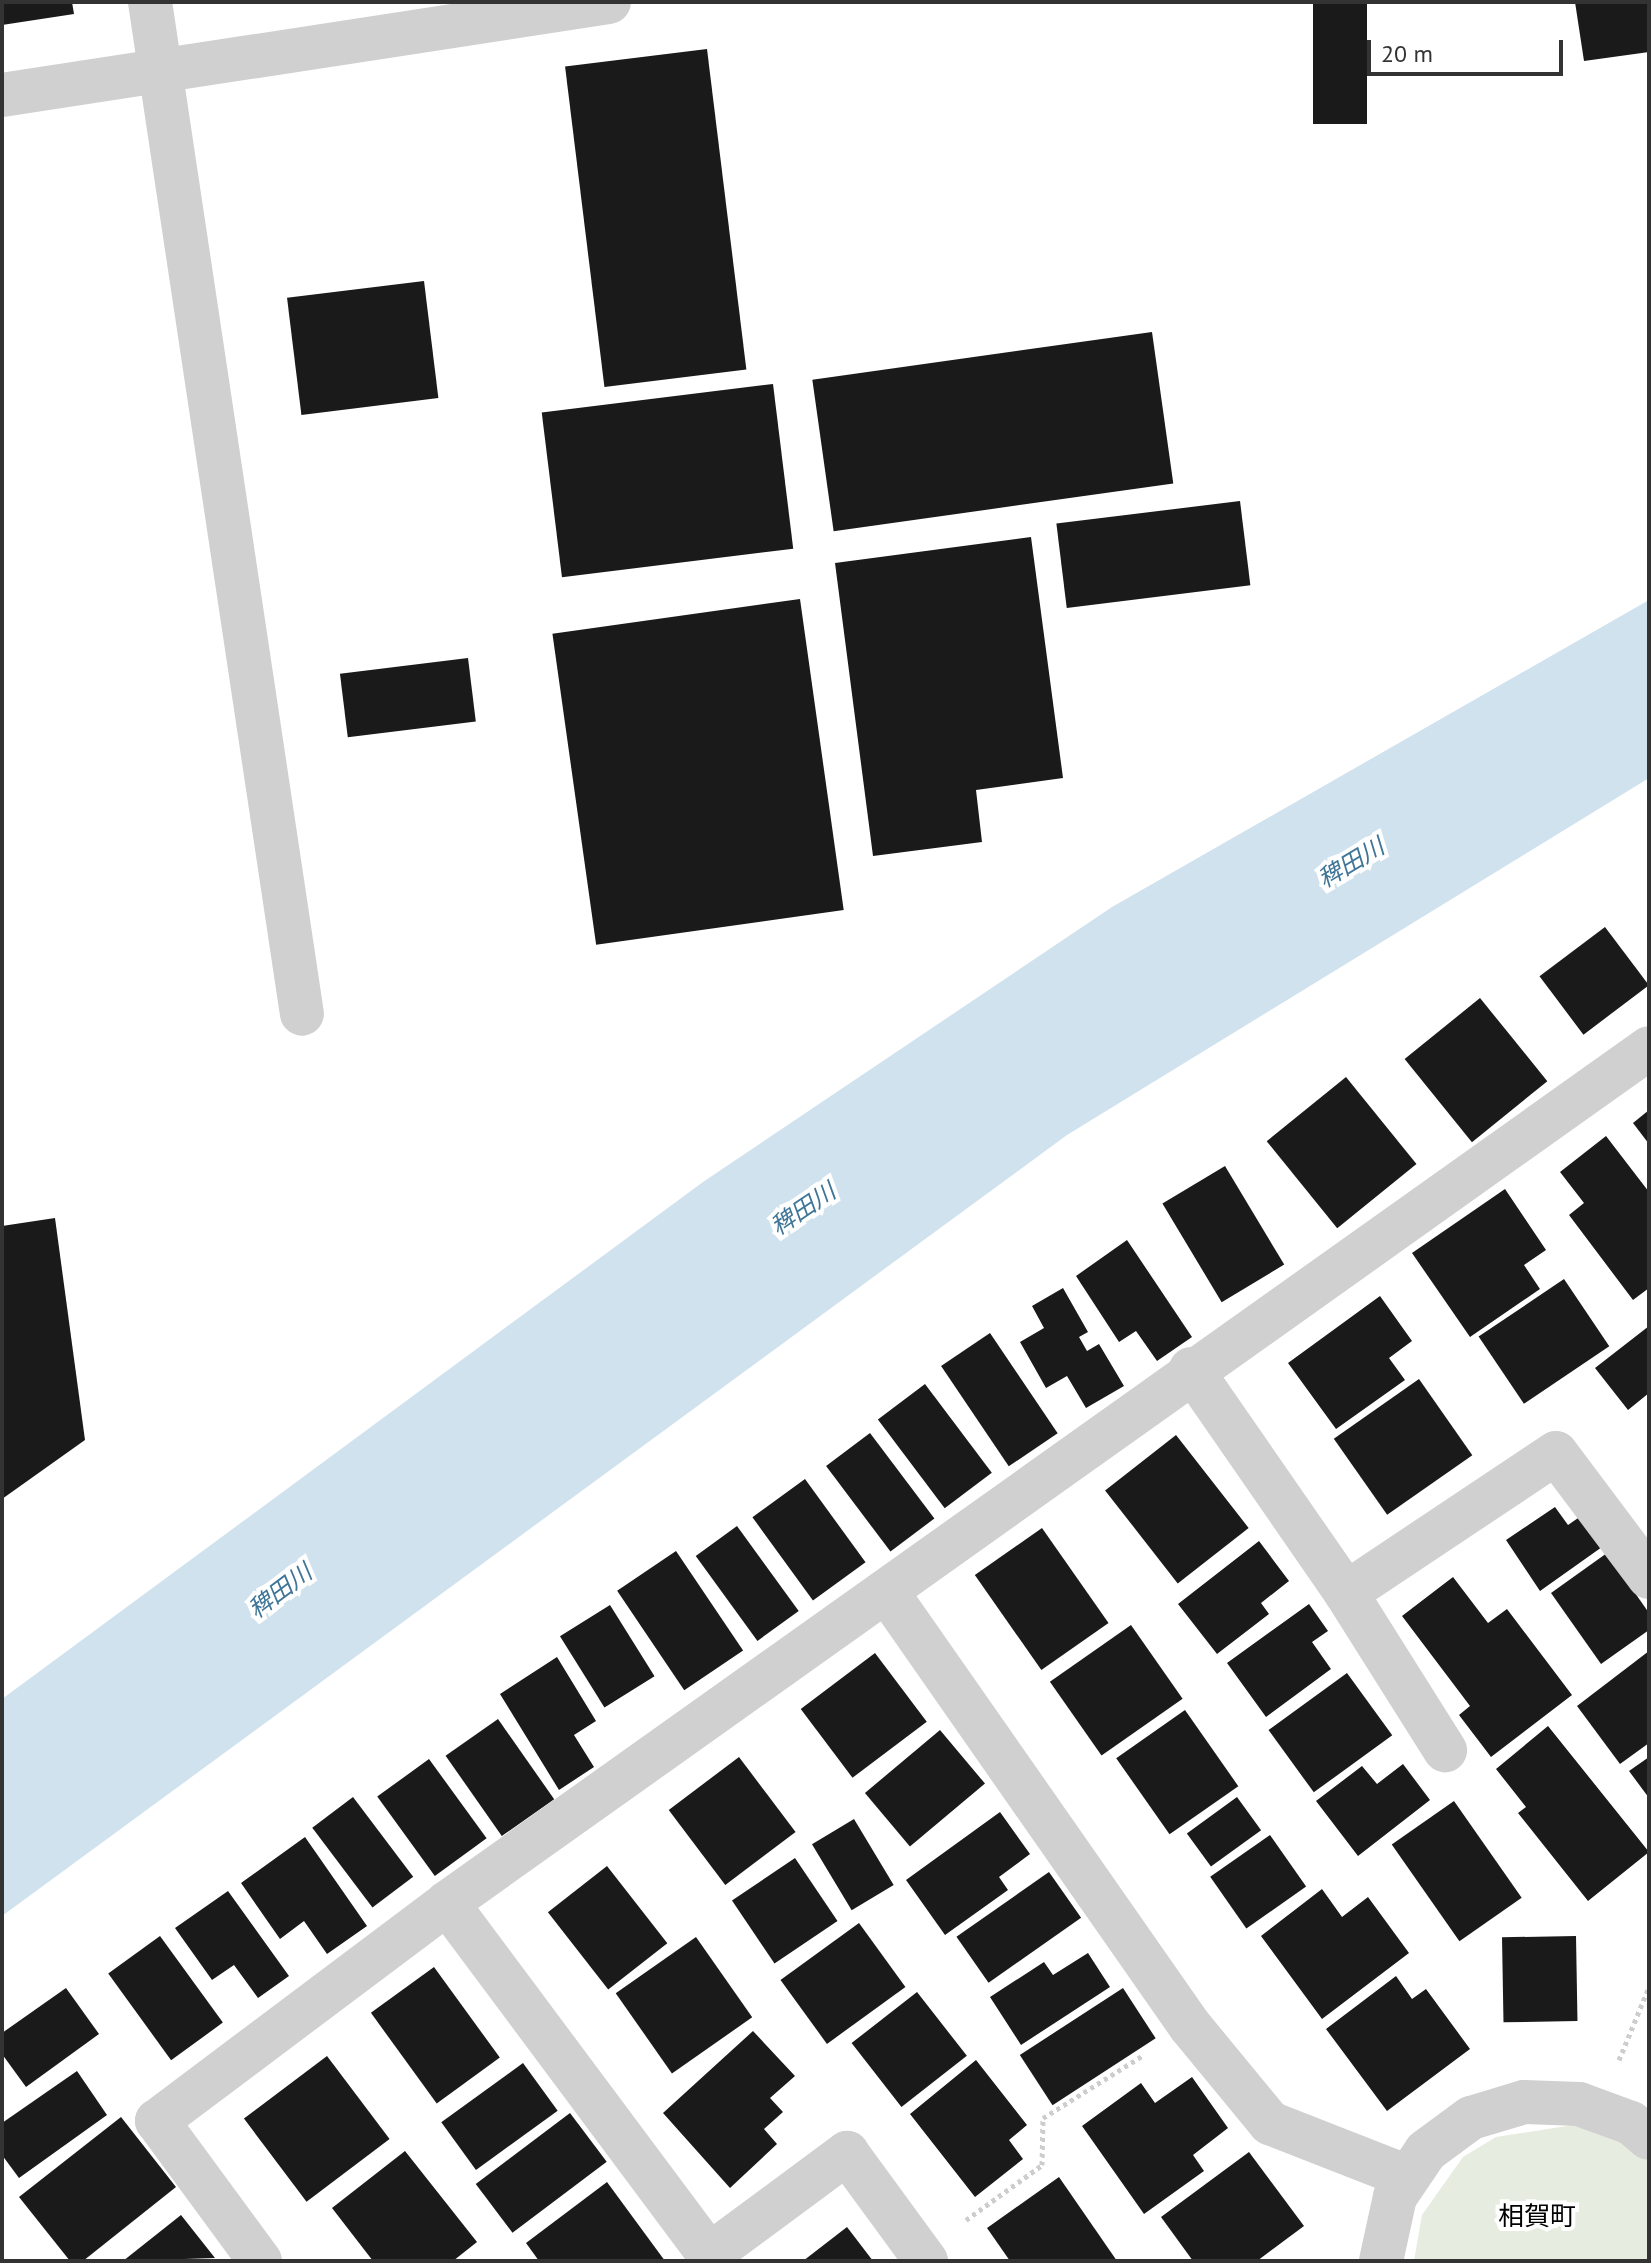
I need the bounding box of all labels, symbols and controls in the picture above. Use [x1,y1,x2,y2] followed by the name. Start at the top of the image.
[1371,24,1567,74] scale bar
[1381,38,1433,69] text: 20 m
[1313,832,1389,894] water label: 稗田川
[765,1177,841,1241] water label: 稗田川
[243,1558,317,1624] water label: 稗田川
[1498,2200,1576,2232] district label: 相賀町

